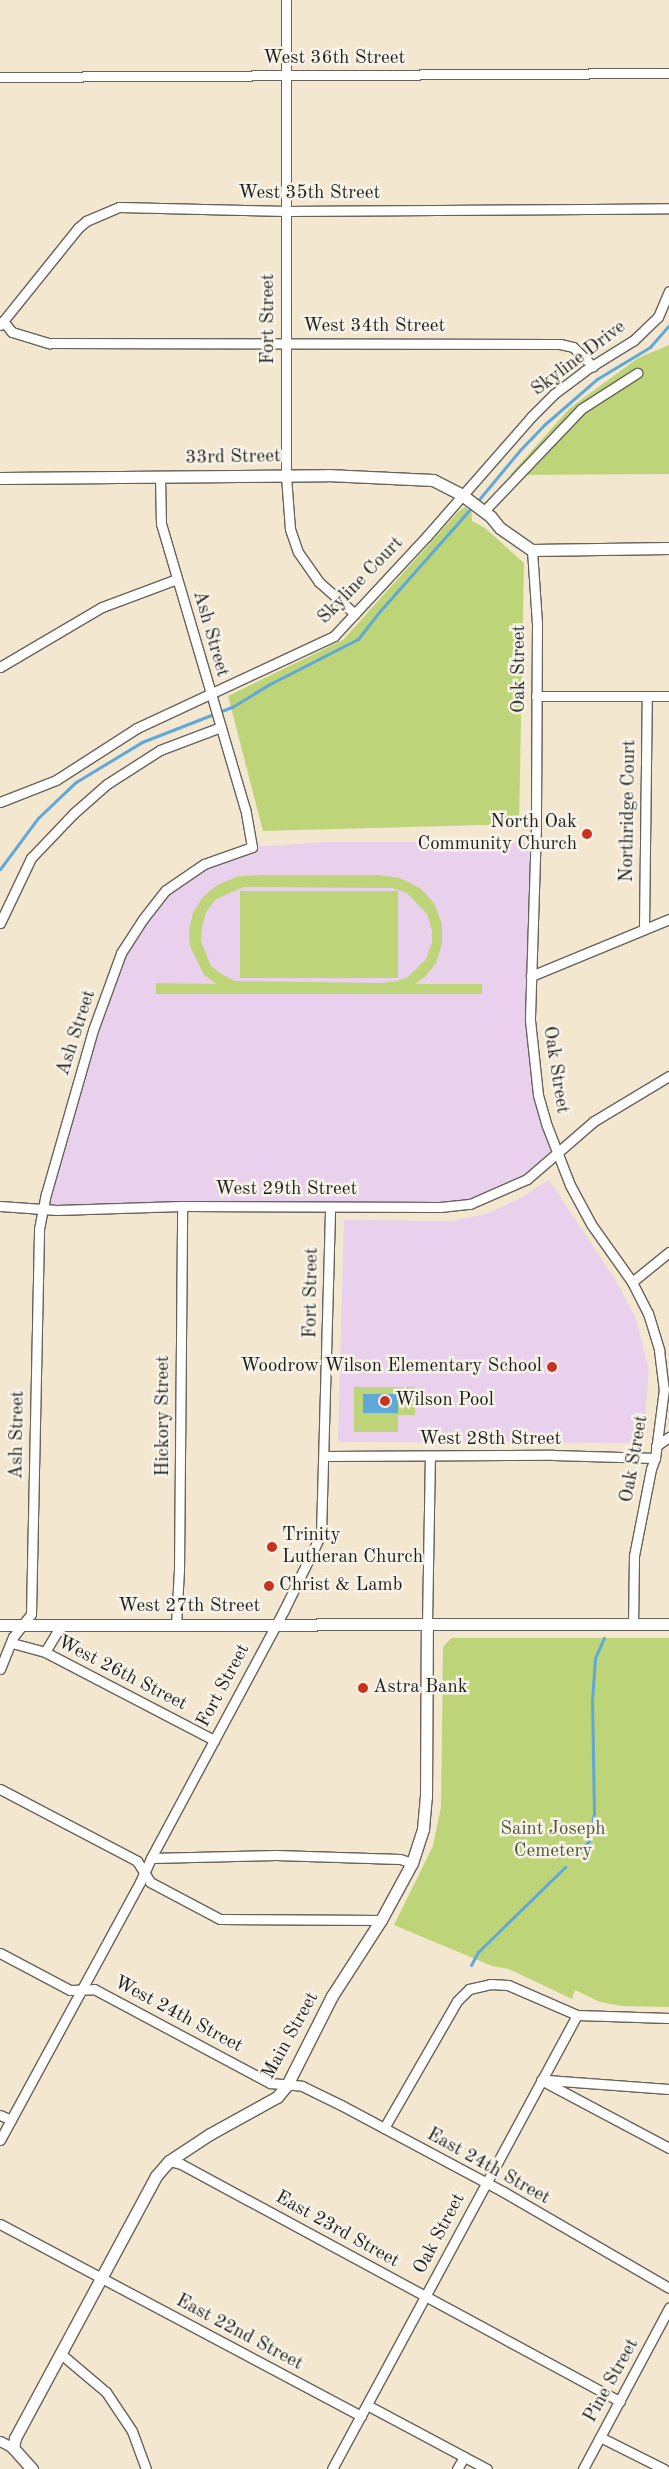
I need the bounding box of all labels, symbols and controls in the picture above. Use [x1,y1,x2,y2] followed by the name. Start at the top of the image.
[263,48,405,70] street label: West 36th Street
[238,183,380,205] street label: West 35th Street
[258,273,280,365] street label: Fort Street
[303,316,445,338] street label: West 34th Street
[527,316,631,402] street label: Skyline Drive
[185,446,281,470] street label: 33rd Street
[314,532,408,630] street label: Skyline Court
[187,588,233,680] street label: Ash Street
[509,625,531,713] street label: Oak Street
[616,739,642,883] street label: Northridge Court
[417,812,577,856] place label: North Oak Community Church
[581,828,593,840] marker: North Oak Community Church
[52,987,102,1079] street label: Ash Street
[537,1025,573,1115] street label: Oak Street
[215,1179,357,1201] street label: West 29th Street
[300,1247,324,1339] street label: Fort Street
[153,1355,175,1477] street label: Hickory Street
[240,1356,542,1378] place label: Woodrow Wilson Elementary School
[546,1361,558,1373] marker: Woodrow Wilson Elementary School
[6,1390,30,1480] street label: Ash Street
[395,1390,494,1412] place label: Wilson Pool
[379,1395,391,1407] marker: Wilson Pool
[616,1414,654,1504] street label: Oak Street
[419,1429,561,1451] street label: West 28th Street
[282,1525,423,1569] place label: Trinity Lutheran Church
[266,1541,278,1553] marker: Trinity Lutheran Church
[279,1575,402,1597] place label: Christ & Lamb
[263,1580,275,1592] marker: Christ & Lamb
[118,1596,260,1618] street label: West 27th Street
[54,1632,190,1716] street label: West 26th Street
[193,1640,255,1732] street label: Fort Street
[373,1677,468,1699] place label: Astra Bank
[357,1682,369,1694] marker: Astra Bank
[500,1819,606,1863] park label: Saint Joseph Cemetery
[110,1972,246,2058] street label: West 24th Street
[258,1988,324,2084] street label: Main Street
[422,2124,554,2210] street label: East 24th Street
[271,2187,403,2273] street label: East 23rd Street
[409,2190,471,2278] street label: Oak Street
[172,2290,306,2376] street label: East 22nd Street
[580,2335,644,2427] street label: Pine Street

